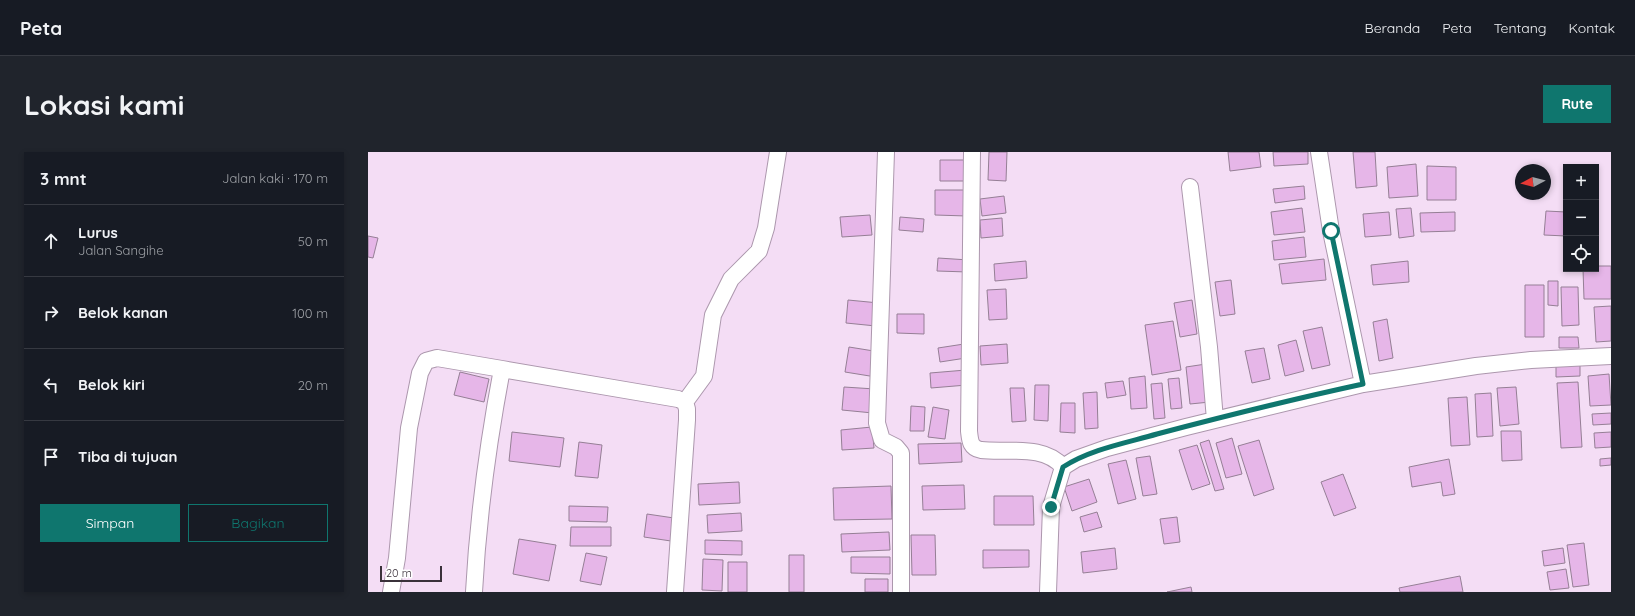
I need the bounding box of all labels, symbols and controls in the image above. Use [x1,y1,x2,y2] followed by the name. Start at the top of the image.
[20,16,62,40] text: Peta
[1365,19,1420,37] text: Beranda
[1442,19,1472,37] text: Peta
[1494,19,1547,37] text: Tentang
[1569,19,1615,37] text: Kontak
[1543,85,1611,123] button: Rute
[24,87,184,122] text: Lokasi kami
[1515,164,1551,200] north arrow
[1563,164,1599,272] map controls
[1563,164,1599,200] button: +
[40,168,87,189] text: 3 mnt
[222,170,328,186] text: Jalan kaki · 170 m
[1563,200,1599,236] button: −
[1322,222,1340,240] route start
[78,223,118,242] text: Lurus
[40,230,62,252] icon: ahead
[298,233,328,249] text: 50 m
[1563,236,1599,272] button: locate
[78,242,164,258] text: Jalan Sangihe
[40,302,62,324] icon: right
[78,303,168,322] text: Belok kanan
[292,305,328,321] text: 100 m
[40,374,62,396] icon: left
[78,375,145,394] text: Belok kiri
[298,377,328,393] text: 20 m
[40,446,62,468] icon: arrive
[78,447,177,466] text: Tiba di tujuan
[1042,498,1060,516] route end
[40,504,180,542] button: Simpan
[188,504,328,542] button: Bagikan
[380,564,442,583] scale bar
[386,566,412,580] text: 20 m

